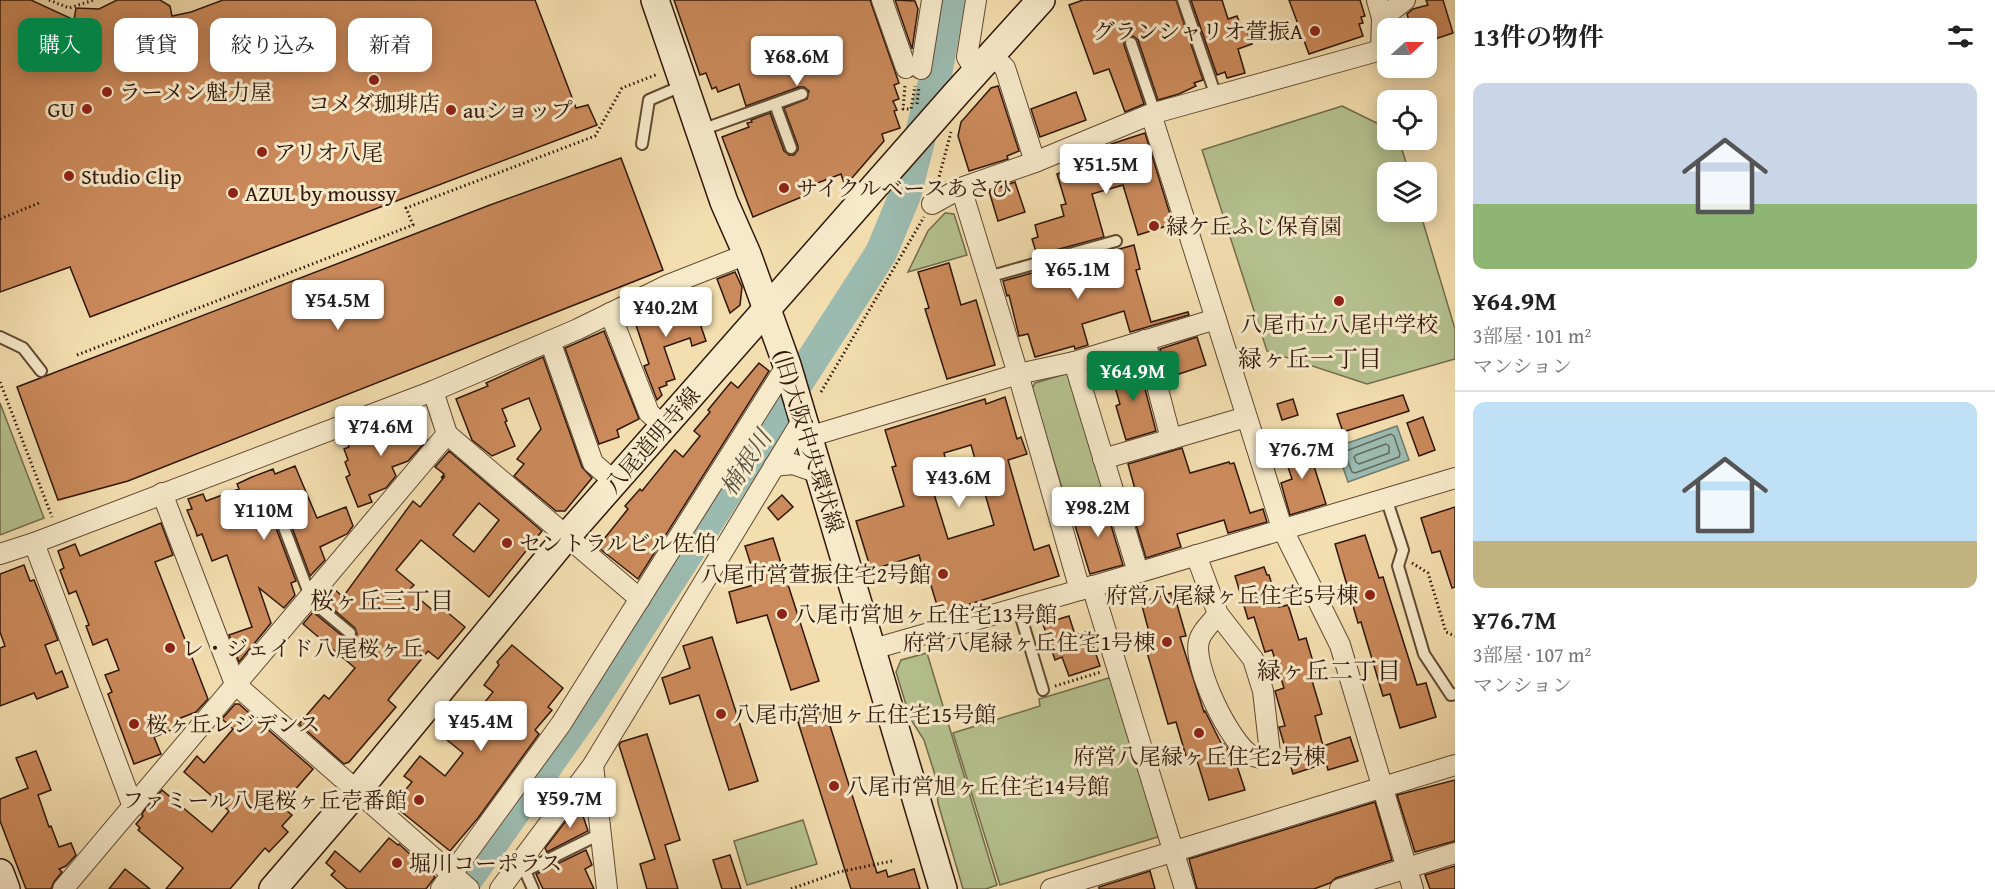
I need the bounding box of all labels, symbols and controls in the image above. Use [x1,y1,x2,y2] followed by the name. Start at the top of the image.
[1093,15,1304,47] place label: グランシャリオ萱振A
[1473,17,1604,56] text: 13件の物件
[18,18,102,72] chip: 購入
[114,18,198,72] chip: 賃貸
[210,18,336,72] chip: 絞り込み
[348,18,432,72] chip: 新着
[1377,18,1437,78] north arrow
[1377,18,1437,222] map controls
[1944,20,1977,53] icon: filters
[1308,24,1322,38] marker: グランシャリオ萱振A
[748,36,846,87] pin: ¥68.6M
[765,41,829,70] text: ¥68.6M
[367,73,381,87] marker: コメダ珈琲店
[119,76,272,108] place label: ラーメン魁力屋
[100,85,114,99] marker: ラーメン魁力屋
[308,87,440,119] place label: コメダ珈琲店
[1377,90,1437,150] button: locate
[48,93,75,125] place label: GU
[463,94,573,126] place label: auショップ
[80,102,94,116] marker: GU
[444,103,458,117] marker: auショップ
[1671,122,1779,230] icon: home
[274,136,383,168] place label: アリオ八尾
[1057,144,1155,195] pin: ¥51.5M
[255,145,269,159] marker: アリオ八尾
[1074,149,1138,178] text: ¥51.5M
[81,160,182,192] place label: Studio Clip
[1377,162,1437,222] button: layers
[62,169,76,183] marker: Studio Clip
[796,172,1012,204] place label: サイクルベースあさひ
[245,177,397,209] place label: AZUL by moussy
[777,181,791,195] marker: サイクルベースあさひ
[226,186,240,200] marker: AZUL by moussy
[1166,210,1342,242] place label: 緑ケ丘ふじ保育園
[1147,219,1161,233] marker: 緑ケ丘ふじ保育園
[1029,249,1127,300] pin: ¥65.1M
[1046,254,1110,283] text: ¥65.1M
[289,280,387,331] pin: ¥54.5M
[1473,281,1557,320] text: ¥64.9M
[306,285,370,314] text: ¥54.5M
[617,287,715,338] pin: ¥40.2M
[634,292,698,321] text: ¥40.2M
[1332,294,1346,308] marker: 八尾市立八尾中学校
[1240,308,1438,340] place label: 八尾市立八尾中学校
[1473,321,1591,350] text: 3部屋 · 101 m²
[1238,341,1382,376] district label: 緑ヶ丘一丁目
[766,345,852,537] street label: (旧)大阪中央環状線
[1084,351,1182,402] pin: ¥64.9M
[1473,351,1572,380] text: マンション
[1101,356,1165,385] text: ¥64.9M
[597,380,707,500] street label: 八尾道明寺線
[332,406,430,457] pin: ¥74.6M
[349,411,413,440] text: ¥74.6M
[711,420,781,502] water label: 楠根川
[1253,429,1351,480] pin: ¥76.7M
[1270,434,1334,463] text: ¥76.7M
[1671,441,1779,549] icon: home
[910,457,1008,508] pin: ¥43.6M
[927,462,991,491] text: ¥43.6M
[1049,487,1147,538] pin: ¥98.2M
[222,490,306,541] pin: ¥110M
[1066,492,1130,521] text: ¥98.2M
[235,495,293,524] text: ¥110M
[519,527,716,559] place label: セントラルビル佐伯
[500,536,514,550] marker: セントラルビル佐伯
[700,558,931,590] place label: 八尾市営萱振住宅2号館
[936,567,950,581] marker: 八尾市営萱振住宅2号館
[1105,579,1358,611] place label: 府営八尾緑ヶ丘住宅5号棟
[310,583,454,618] district label: 桜ヶ丘三丁目
[1363,588,1377,602] marker: 府営八尾緑ヶ丘住宅5号棟
[794,598,1057,630] place label: 八尾市営旭ヶ丘住宅13号館
[1473,600,1557,639] text: ¥76.7M
[775,607,789,621] marker: 八尾市営旭ヶ丘住宅13号館
[902,626,1155,658] place label: 府営八尾緑ヶ丘住宅1号棟
[182,632,424,664] place label: レ・ジェイド八尾桜ヶ丘
[1160,635,1174,649] marker: 府営八尾緑ヶ丘住宅1号棟
[1473,640,1591,669] text: 3部屋 · 107 m²
[163,641,177,655] marker: レ・ジェイド八尾桜ヶ丘
[1257,653,1401,688] district label: 緑ヶ丘二丁目
[1473,670,1572,699] text: マンション
[733,698,996,730] place label: 八尾市営旭ヶ丘住宅15号館
[432,701,530,752] pin: ¥45.4M
[449,706,513,735] text: ¥45.4M
[714,707,728,721] marker: 八尾市営旭ヶ丘住宅15号館
[146,708,320,740] place label: 桜ヶ丘レジデンス
[127,717,141,731] marker: 桜ヶ丘レジデンス
[1192,726,1206,740] marker: 府営八尾緑ヶ丘住宅2号棟
[1073,740,1325,772] place label: 府営八尾緑ヶ丘住宅2号棟
[846,770,1109,802] place label: 八尾市営旭ヶ丘住宅14号館
[521,778,619,829] pin: ¥59.7M
[827,779,841,793] marker: 八尾市営旭ヶ丘住宅14号館
[538,783,602,812] text: ¥59.7M
[122,784,407,816] place label: ファミール八尾桜ヶ丘壱番館
[412,793,426,807] marker: ファミール八尾桜ヶ丘壱番館
[409,847,562,879] place label: 堀川コーポラス
[390,856,404,870] marker: 堀川コーポラス

